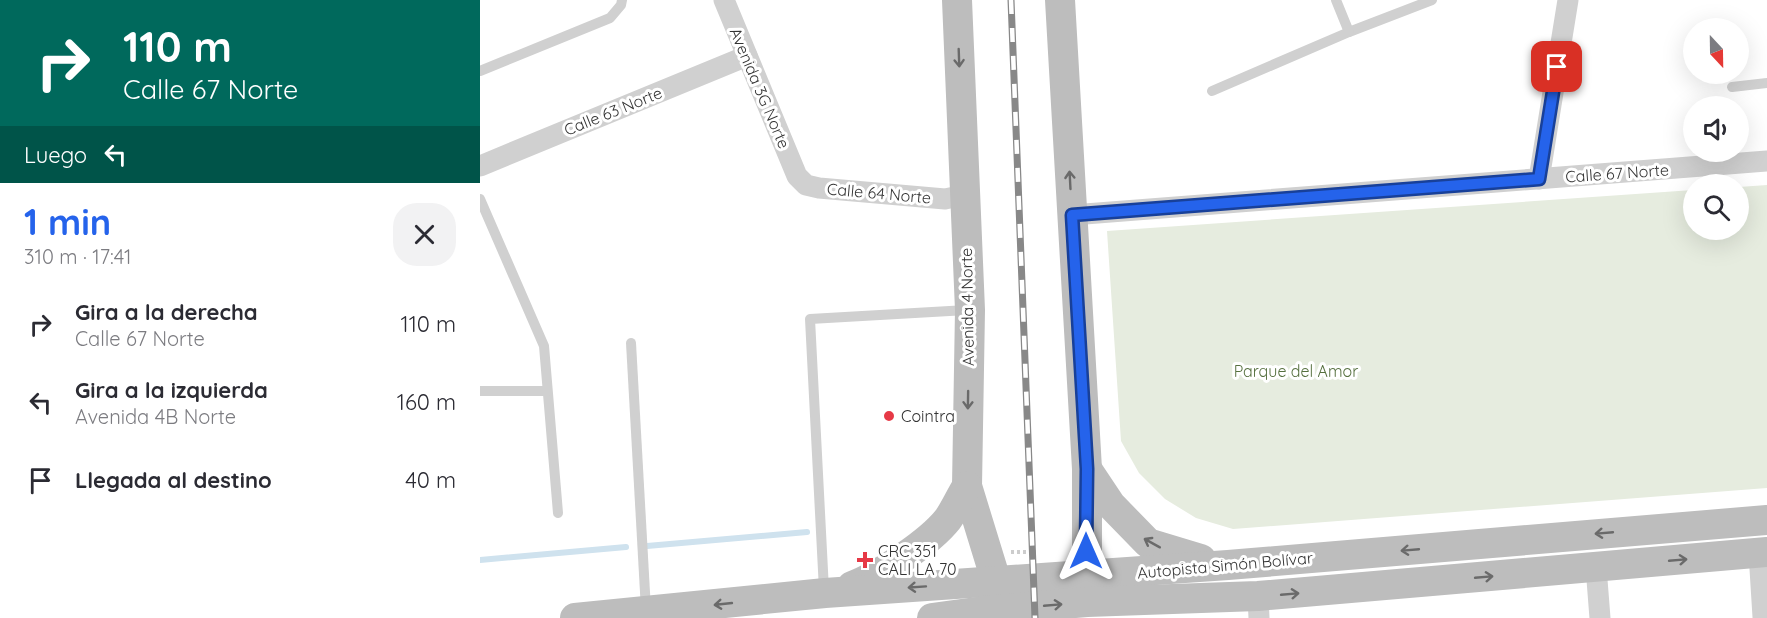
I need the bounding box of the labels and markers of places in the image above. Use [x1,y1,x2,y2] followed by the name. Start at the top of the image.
[1531,41,1582,92] pin
[901,406,955,426] place label: Cointra
[882,409,896,423] marker: Cointra
[878,541,957,579] place label: CRC 351 CALI LA 70
[856,551,874,569] marker: CRC 351 CALI LA 70

